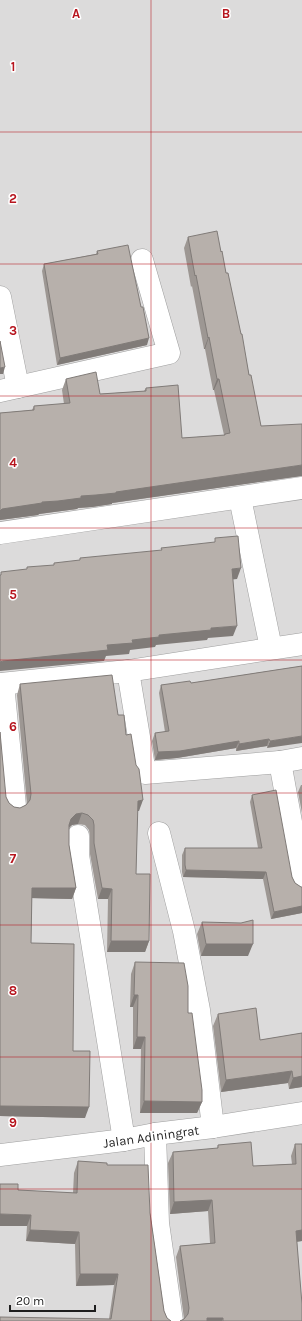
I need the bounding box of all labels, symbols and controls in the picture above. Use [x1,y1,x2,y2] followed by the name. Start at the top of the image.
[72,6,80,21] text: A
[222,6,230,21] text: B
[11,59,15,74] text: 1
[9,191,17,206] text: 2
[9,323,17,338] text: 3
[9,455,17,470] text: 4
[9,587,17,602] text: 5
[9,719,17,734] text: 6
[10,851,17,866] text: 7
[9,983,17,998] text: 8
[9,1115,17,1130] text: 9
[102,1122,200,1151] street label: Jalan Adiningrat
[10,1287,95,1313] scale bar
[16,1294,44,1308] text: 20 m

